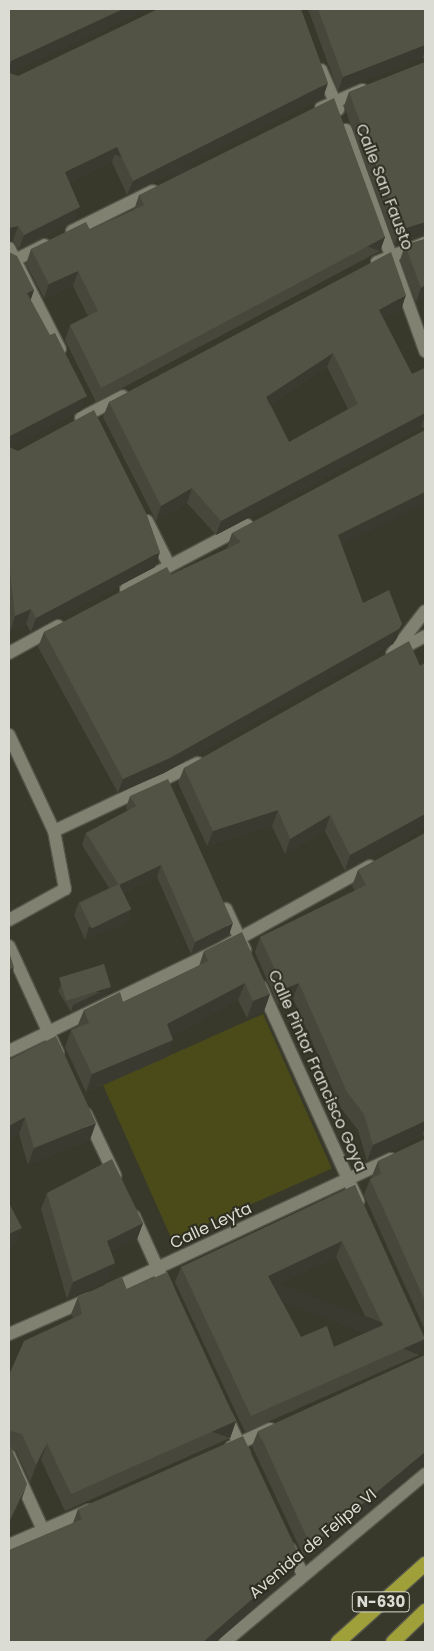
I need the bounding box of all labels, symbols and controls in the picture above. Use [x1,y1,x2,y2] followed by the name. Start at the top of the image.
[351,121,417,253] street label: Calle San Fausto
[264,967,370,1175] street label: Calle Pintor Francisco Goya
[167,1199,255,1253] street label: Calle Leyta
[245,1485,381,1603] street label: Avenida de Felipe VI
[351,1590,411,1614] road number: N-630

